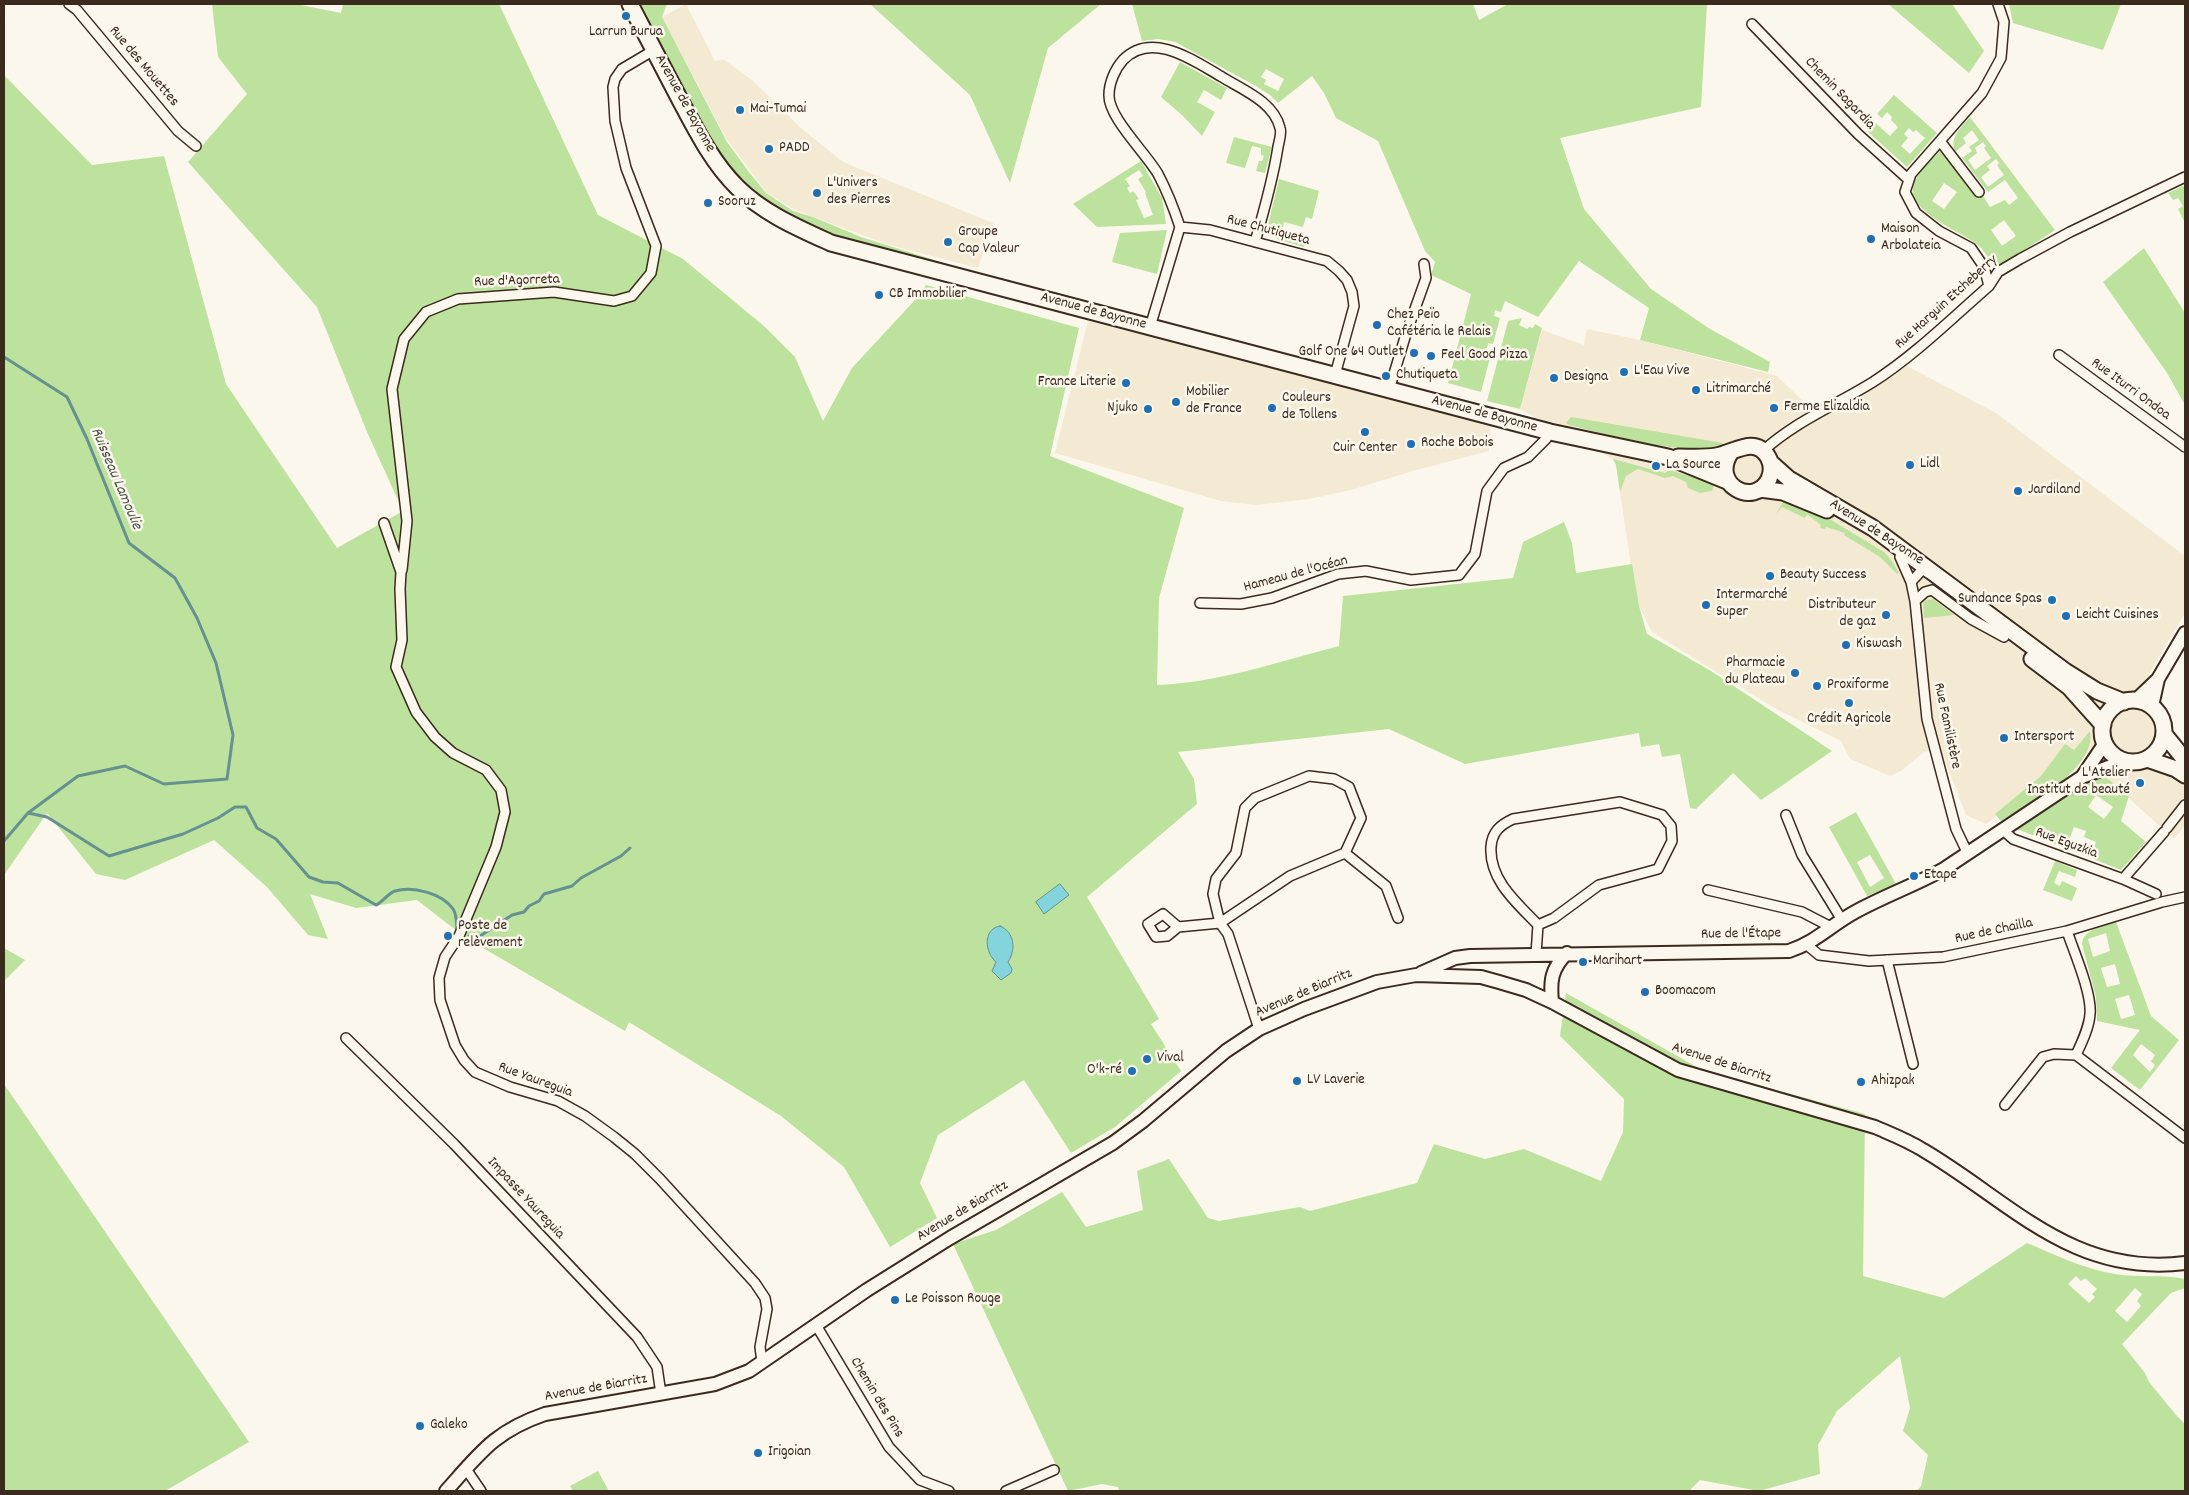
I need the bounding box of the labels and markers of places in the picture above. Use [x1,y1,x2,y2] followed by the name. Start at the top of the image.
[620,10,632,22] marker: Larrun Burua
[589,24,663,42] place label: Larrun Burua
[750,101,806,119] place label: Mai-Tumai
[734,104,746,116] marker: Mai-Tumai
[779,140,809,158] place label: PADD
[763,143,775,155] marker: PADD
[827,175,891,210] place label: L'Univers des Pierres
[811,187,823,199] marker: L'Univers des Pierres
[718,194,756,212] place label: Sooruz
[702,197,714,209] marker: Sooruz
[1881,221,1940,256] place label: Maison Arbolateia
[958,224,1019,259] place label: Groupe Cap Valeur
[1865,233,1877,245] marker: Maison Arbolateia
[942,236,954,248] marker: Groupe Cap Valeur
[889,286,967,304] place label: CB Immobilier
[873,289,885,301] marker: CB Immobilier
[1387,307,1491,342] place label: Chez Peïo Cafétéria le Relais
[1371,319,1383,331] marker: Chez Peïo Cafétéria le Relais
[1299,344,1404,362] place label: Golf One 64 Outlet
[1408,347,1420,359] marker: Golf One 64 Outlet
[1441,347,1527,365] place label: Feel Good Pizza
[1425,350,1437,362] marker: Feel Good Pizza
[1634,363,1690,381] place label: L'Eau Vive
[1618,366,1630,378] marker: L'Eau Vive
[1396,367,1457,385] place label: Chutiqueta
[1564,369,1608,387] place label: Designa
[1380,370,1392,382] marker: Chutiqueta
[1548,372,1560,384] marker: Designa
[1038,374,1116,392] place label: France Literie
[1120,377,1132,389] marker: France Literie
[1706,381,1771,399] place label: Litrimarché
[1186,384,1242,419] place label: Mobilier de France
[1690,384,1702,396] marker: Litrimarché
[1282,390,1337,425] place label: Couleurs de Tollens
[1170,396,1182,408] marker: Mobilier de France
[1784,399,1869,417] place label: Ferme Elizaldia
[1107,400,1138,418] place label: Njuko
[1266,402,1278,414] marker: Couleurs de Tollens
[1768,402,1780,414] marker: Ferme Elizaldia
[1142,403,1154,415] marker: Njuko
[1359,426,1371,438] marker: Cuir Center
[1421,435,1494,453] place label: Roche Bobois
[1405,438,1417,450] marker: Roche Bobois
[1333,440,1397,458] place label: Cuir Center
[1920,456,1939,474] place label: Lidl
[1666,457,1721,475] place label: La Source
[1904,459,1916,471] marker: Lidl
[1650,460,1662,472] marker: La Source
[2028,482,2080,500] place label: Jardiland
[2012,485,2024,497] marker: Jardiland
[1780,567,1867,585] place label: Beauty Success
[1764,570,1776,582] marker: Beauty Success
[1716,587,1788,622] place label: Intermarché Super
[1958,591,2042,609] place label: Sundance Spas
[2046,594,2058,606] marker: Sundance Spas
[1808,597,1876,632] place label: Distributeur de gaz
[1700,599,1712,611] marker: Intermarché Super
[2076,607,2159,625] place label: Leicht Cuisines
[1880,609,1892,621] marker: Distributeur de gaz
[2060,610,2072,622] marker: Leicht Cuisines
[1856,636,1902,654] place label: Kiswash
[1840,639,1852,651] marker: Kiswash
[1725,655,1785,690] place label: Pharmacie du Plateau
[1789,667,1801,679] marker: Pharmacie du Plateau
[1827,677,1889,695] place label: Proxiforme
[1811,680,1823,692] marker: Proxiforme
[1843,697,1855,709] marker: Crédit Agricole
[1807,711,1891,729] place label: Crédit Agricole
[2014,729,2074,747] place label: Intersport
[1998,732,2010,744] marker: Intersport
[2027,765,2130,800] place label: L'Atelier Institut de beauté
[2134,777,2146,789] marker: L'Atelier Institut de beauté
[1924,867,1957,885] place label: Etape
[1908,870,1920,882] marker: Etape
[458,918,522,953] place label: Poste de relèvement
[442,930,454,942] marker: Poste de relèvement
[1593,953,1642,971] place label: Marihart
[1577,956,1589,968] marker: Marihart
[1655,983,1716,1001] place label: Boomacom
[1639,986,1651,998] marker: Boomacom
[1157,1050,1184,1068] place label: Vival
[1141,1053,1153,1065] marker: Vival
[1087,1062,1122,1080] place label: O'k-ré
[1126,1065,1138,1077] marker: O'k-ré
[1307,1072,1365,1090] place label: LV Laverie
[1871,1073,1915,1091] place label: Ahizpak
[1291,1075,1303,1087] marker: LV Laverie
[1855,1076,1867,1088] marker: Ahizpak
[905,1291,1001,1309] place label: Le Poisson Rouge
[889,1294,901,1306] marker: Le Poisson Rouge
[430,1417,468,1435] place label: Galeko
[414,1420,426,1432] marker: Galeko
[768,1444,811,1462] place label: Irigoian
[752,1447,764,1459] marker: Irigoian

